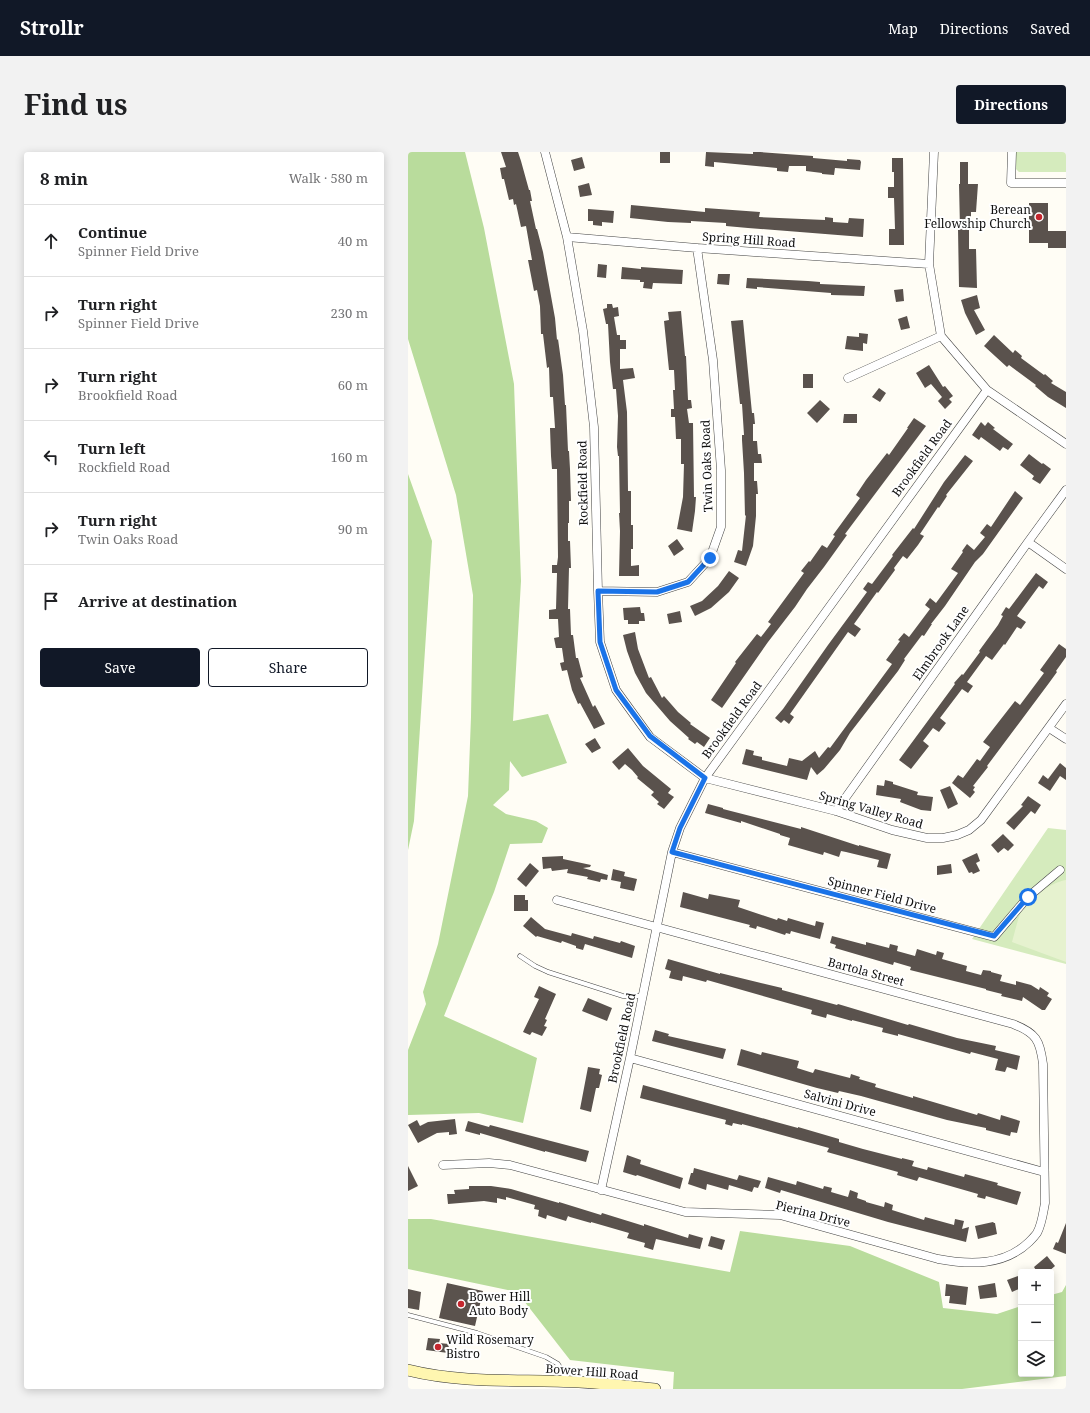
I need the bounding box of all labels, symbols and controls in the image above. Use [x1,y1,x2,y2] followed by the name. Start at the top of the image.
[20,15,84,41] text: Strollr
[888,19,918,38] text: Map
[940,19,1008,38] text: Directions
[1030,19,1070,38] text: Saved
[24,85,128,123] text: Find us
[956,85,1066,124] button: Directions
[40,167,88,190] text: 8 min
[289,169,368,187] text: Walk · 580 m
[924,201,1031,232] place label: Berean Fellowship Church
[1034,212,1044,222] marker: Berean Fellowship Church
[78,222,147,242] text: Continue
[702,228,797,251] street label: Spring Hill Road
[40,230,62,252] icon: ahead
[338,232,368,250] text: 40 m
[78,242,199,260] text: Spinner Field Drive
[78,294,157,314] text: Turn right
[40,302,62,324] icon: right
[331,304,368,322] text: 230 m
[78,314,199,332] text: Spinner Field Drive
[78,366,157,386] text: Turn right
[40,374,62,396] icon: right
[338,376,368,394] text: 60 m
[78,386,178,404] text: Brookfield Road
[888,415,956,500] street label: Brookfield Road
[696,419,717,513] street label: Twin Oaks Road
[78,438,146,458] text: Turn left
[573,440,592,526] street label: Rockfield Road
[40,446,62,468] icon: left
[331,448,368,466] text: 160 m
[78,458,170,476] text: Rockfield Road
[78,510,157,530] text: Turn right
[40,518,62,540] icon: right
[338,520,368,538] text: 90 m
[78,530,178,548] text: Twin Oaks Road
[701,549,719,567] route end
[40,590,62,612] icon: arrive
[78,591,237,611] text: Arrive at destination
[908,602,973,684] street label: Elmbrook Lane
[40,648,200,687] button: Save
[208,648,368,687] button: Share
[698,677,766,762] street label: Brookfield Road
[817,787,926,833] street label: Spring Valley Road
[826,872,938,917] street label: Spinner Field Drive
[1019,888,1037,906] route start
[826,953,906,990] street label: Bartola Street
[604,991,640,1085] street label: Brookfield Road
[802,1085,878,1120] street label: Salvini Drive
[774,1196,852,1231] street label: Pierina Drive
[1018,1269,1054,1377] map controls
[1018,1269,1054,1305] button: +
[469,1288,530,1319] place label: Bower Hill Auto Body
[456,1299,466,1309] marker: Bower Hill Auto Body
[1018,1305,1054,1341] button: −
[446,1331,534,1362] place label: Wild Rosemary Bistro
[1018,1341,1054,1377] button: layers
[433,1342,443,1352] marker: Wild Rosemary Bistro
[545,1360,640,1383] street label: Bower Hill Road

